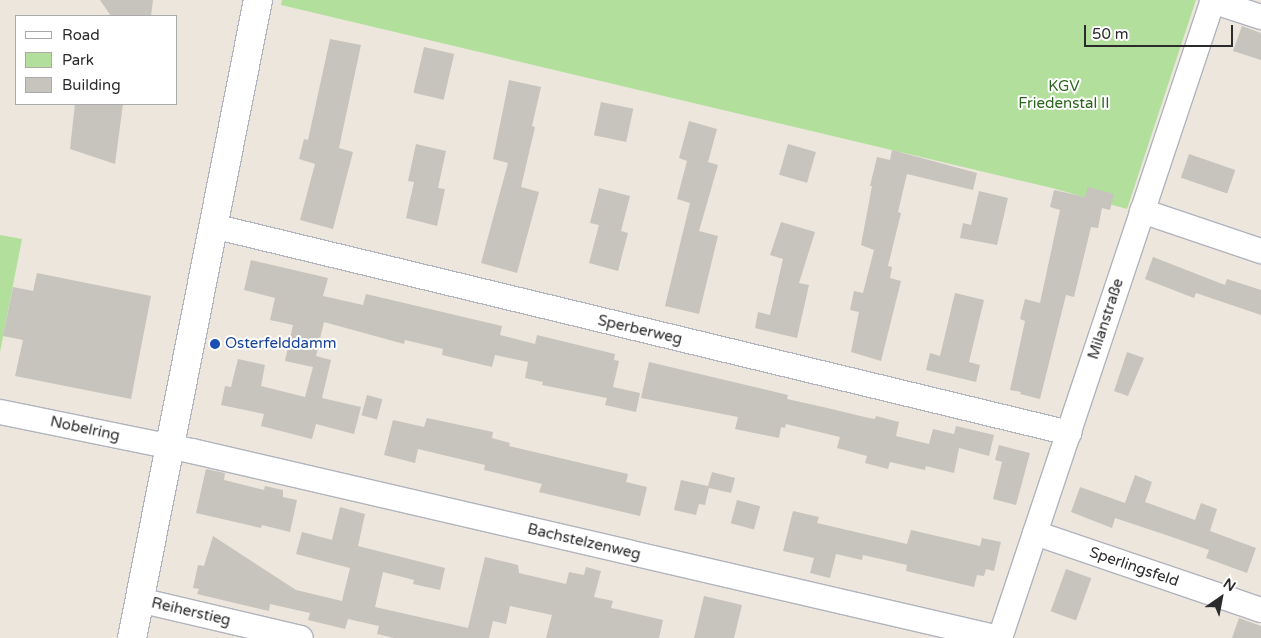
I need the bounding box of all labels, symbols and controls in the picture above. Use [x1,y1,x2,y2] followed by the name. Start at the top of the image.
[15,15,178,105] legend
[1086,15,1235,47] scale bar
[1092,25,1129,43] text: 50 m
[62,26,100,44] text: Road
[62,51,94,69] text: Park
[62,76,121,94] text: Building
[1018,77,1110,112] park label: KGV Friedenstal II
[1084,276,1128,362] street label: Milanstraße
[596,312,684,348] street label: Sperberweg
[225,335,337,353] place label: Osterfelddamm
[209,338,221,350] marker: Osterfelddamm
[49,413,121,445] street label: Nobelring
[526,520,642,564] street label: Bachstelzenweg
[1087,543,1181,591] street label: Sperlingsfeld
[1196,573,1246,623] north arrow
[1220,575,1239,595] text: N
[150,594,232,630] street label: Reiherstieg

